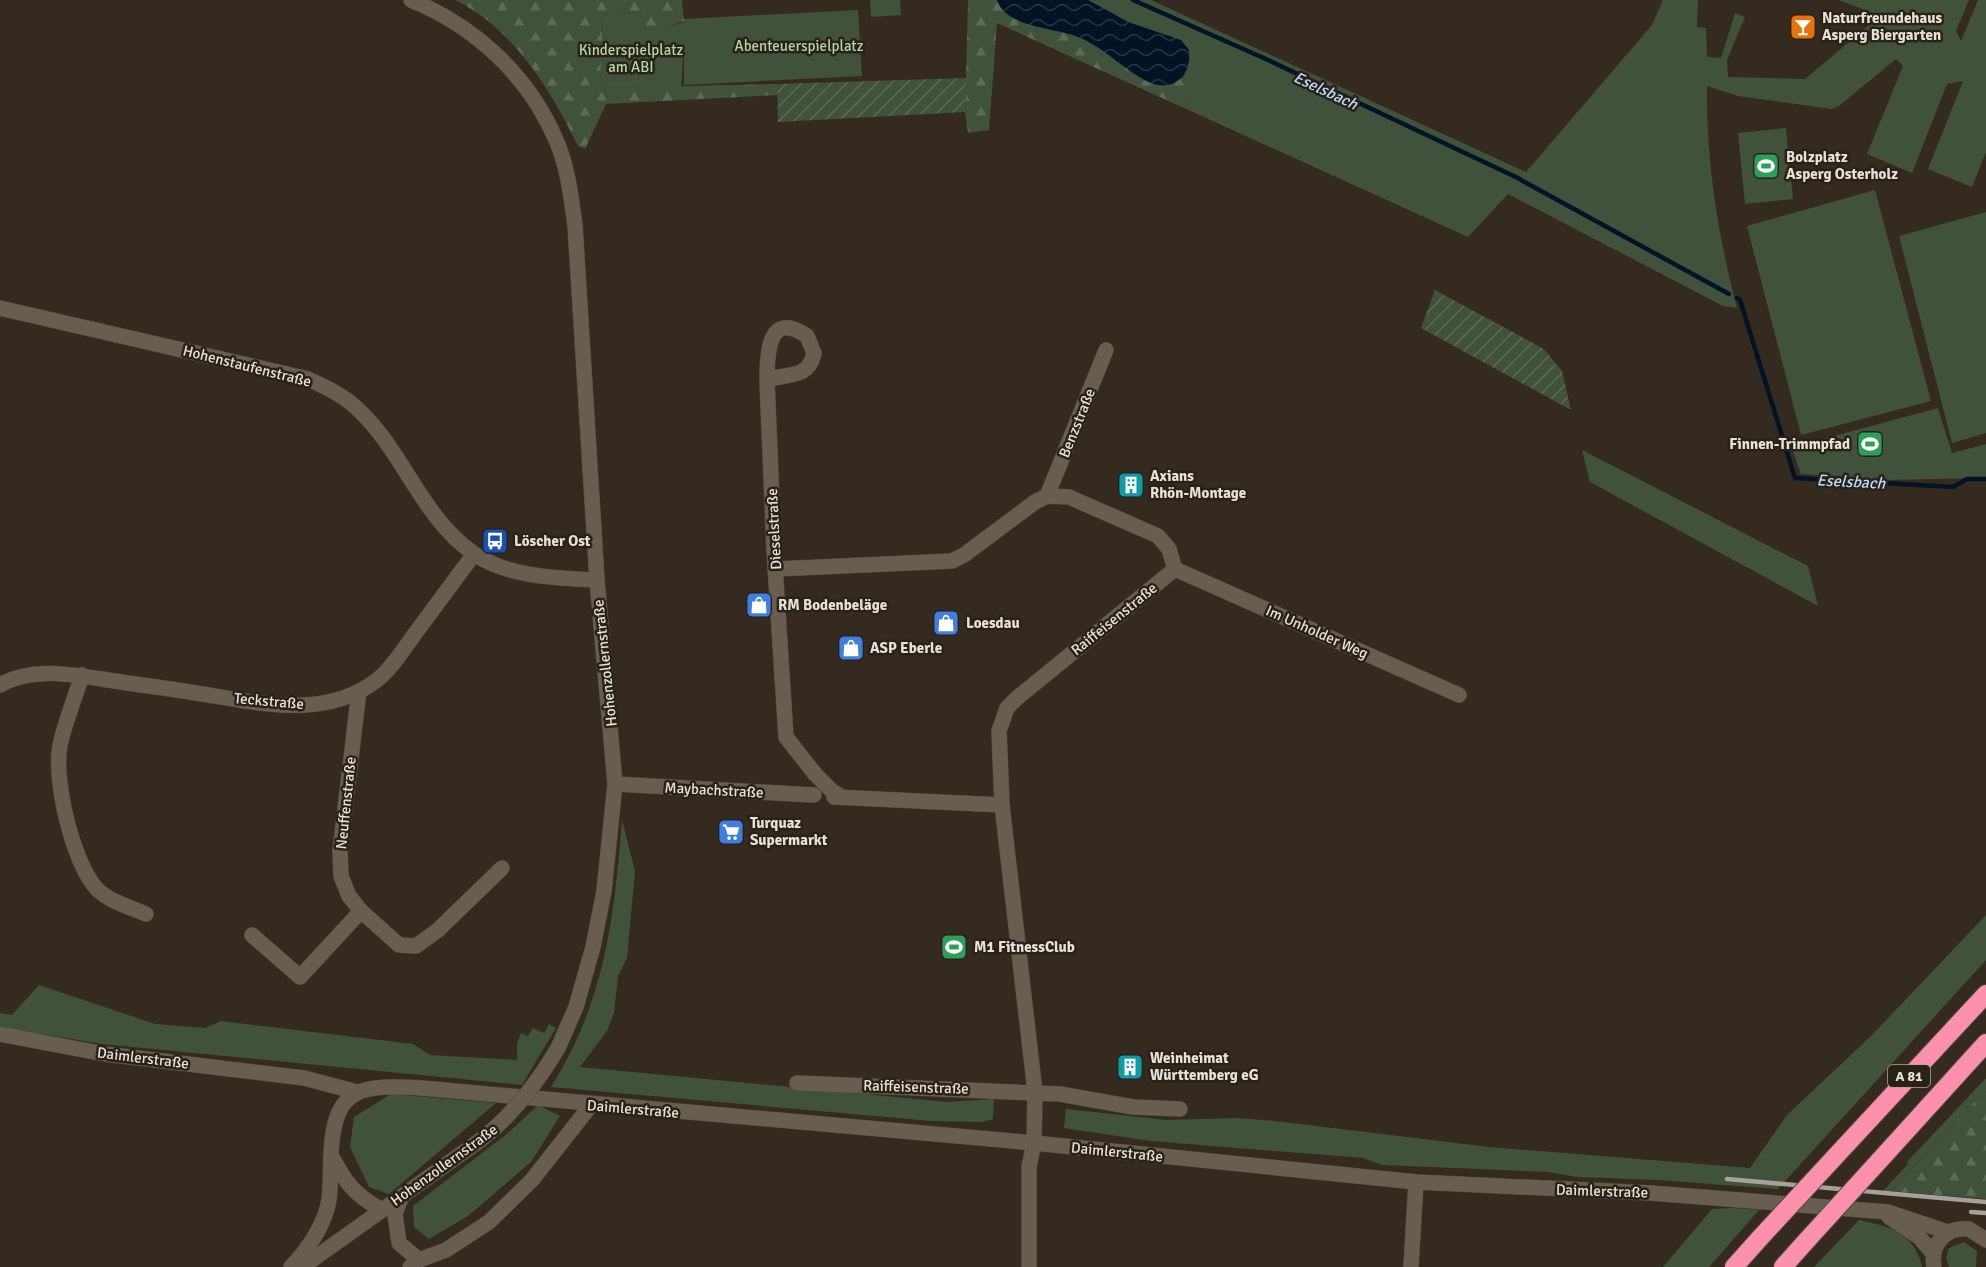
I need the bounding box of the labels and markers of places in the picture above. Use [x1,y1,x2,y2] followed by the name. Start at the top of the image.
[1822,9,1942,44] place label: Naturfreundehaus Asperg Biergarten
[1788,12,1818,42] bar icon: Naturfreundehaus Asperg Biergarten
[1786,148,1898,183] place label: Bolzplatz Asperg Osterholz
[1751,151,1781,181] sports icon: Bolzplatz Asperg Osterholz
[1855,429,1885,459] sports icon: Finnen-Trimmpfad
[1729,435,1850,453] place label: Finnen-Trimmpfad
[1150,467,1246,502] place label: Axians Rhön-Montage
[1116,470,1146,500] building icon: Axians Rhön-Montage
[480,526,510,556] bus stop icon: Löscher Ost
[514,532,591,550] place label: Löscher Ost
[744,590,774,620] shop icon: RM Bodenbeläge
[778,596,887,614] place label: RM Bodenbeläge
[931,608,961,638] shop icon: Loesdau
[966,614,1020,632] place label: Loesdau
[836,633,866,663] shop icon: ASP Eberle
[870,639,942,657] place label: ASP Eberle
[750,814,828,849] place label: Turquaz Supermarkt
[716,817,746,847] supermarket icon: Turquaz Supermarkt
[939,932,969,962] sports icon: M1 FitnessClub
[974,938,1075,956] place label: M1 FitnessClub
[1150,1049,1259,1084] place label: Weinheimat Württemberg eG
[1115,1052,1145,1082] building icon: Weinheimat Württemberg eG

